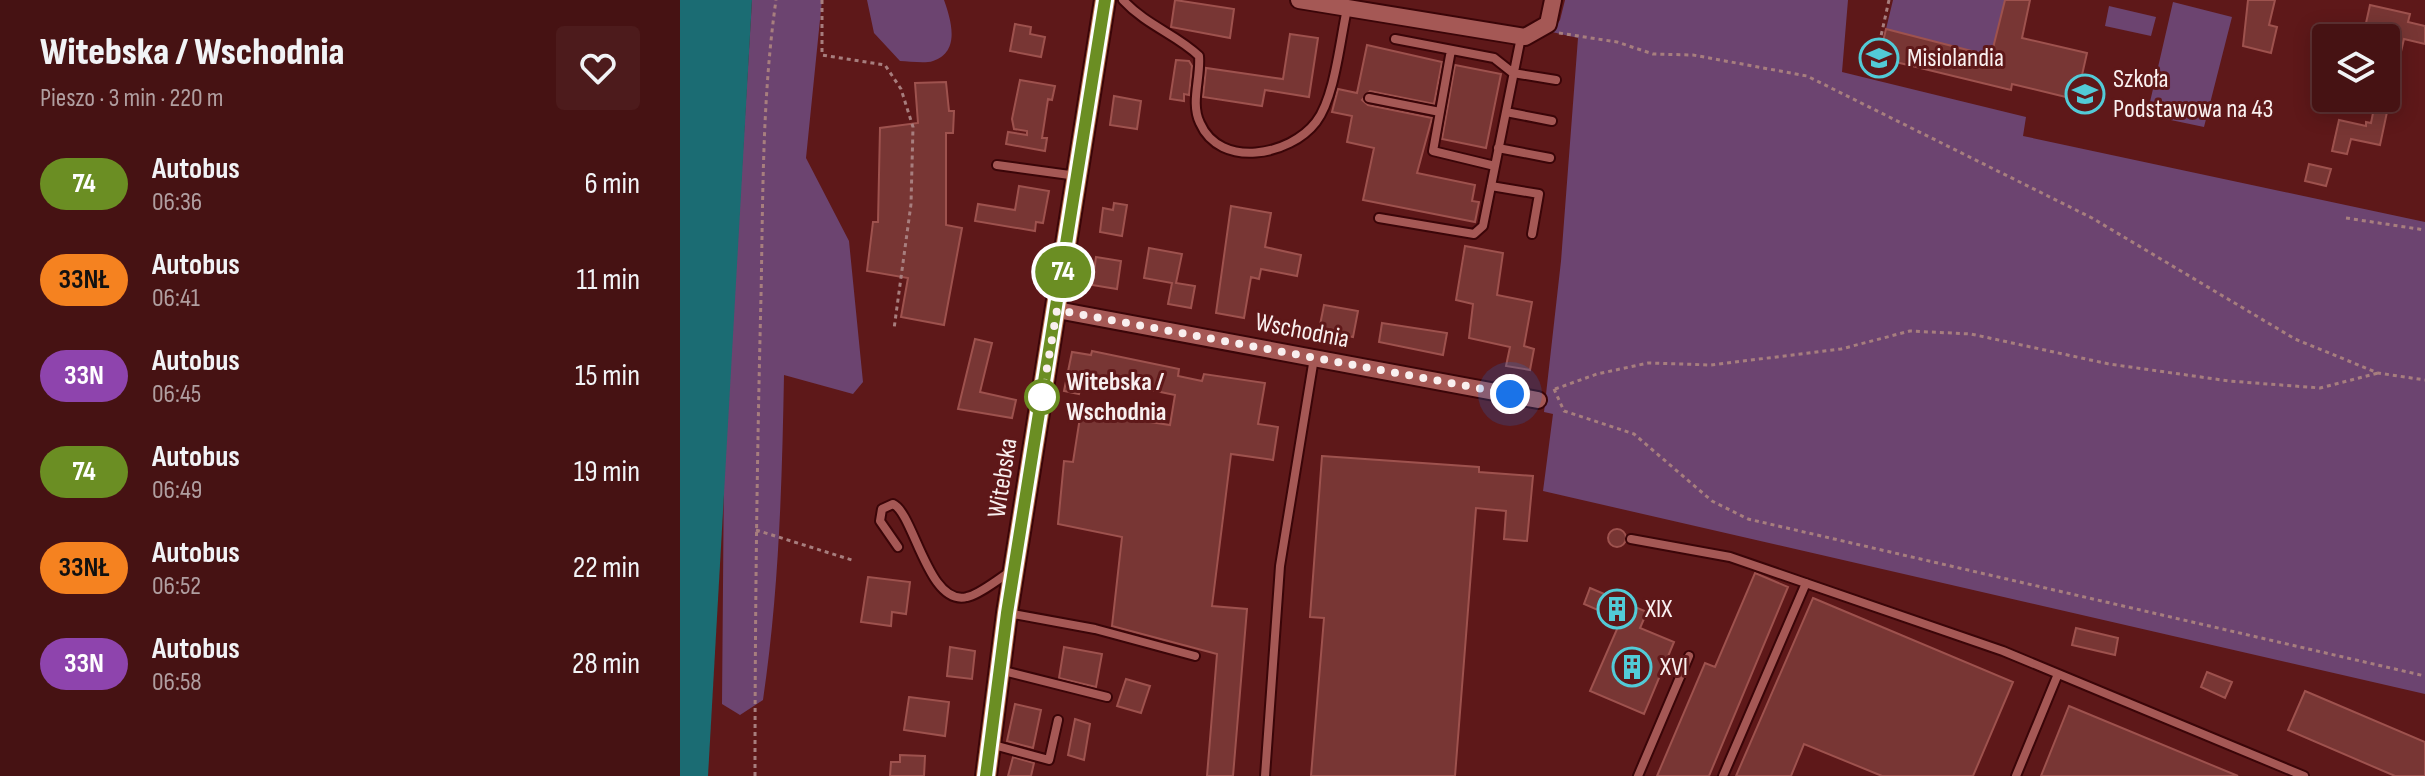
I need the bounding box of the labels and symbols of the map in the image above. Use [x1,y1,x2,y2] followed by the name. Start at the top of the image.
[1858,37,1900,79] school or university icon: Misiolandia
[1907,43,2004,74] place label: Misiolandia
[2113,64,2273,125] place label: Szkoła Podstawowa na 43
[2064,73,2106,115] school or university icon: Szkoła Podstawowa na 43
[1027,246,1099,298] line badge: 74
[1252,307,1352,355] street label: Wschodnia
[1066,367,1166,428] place label: Witebska / Wschodnia
[1490,374,1530,414] your location
[1025,380,1059,414] marker: Witebska / Wschodnia
[981,436,1025,520] street label: Witebska
[1596,588,1638,630] building icon: XIX
[1644,594,1672,625] place label: XIX
[1611,646,1653,688] building icon: XVI
[1659,652,1688,683] place label: XVI

